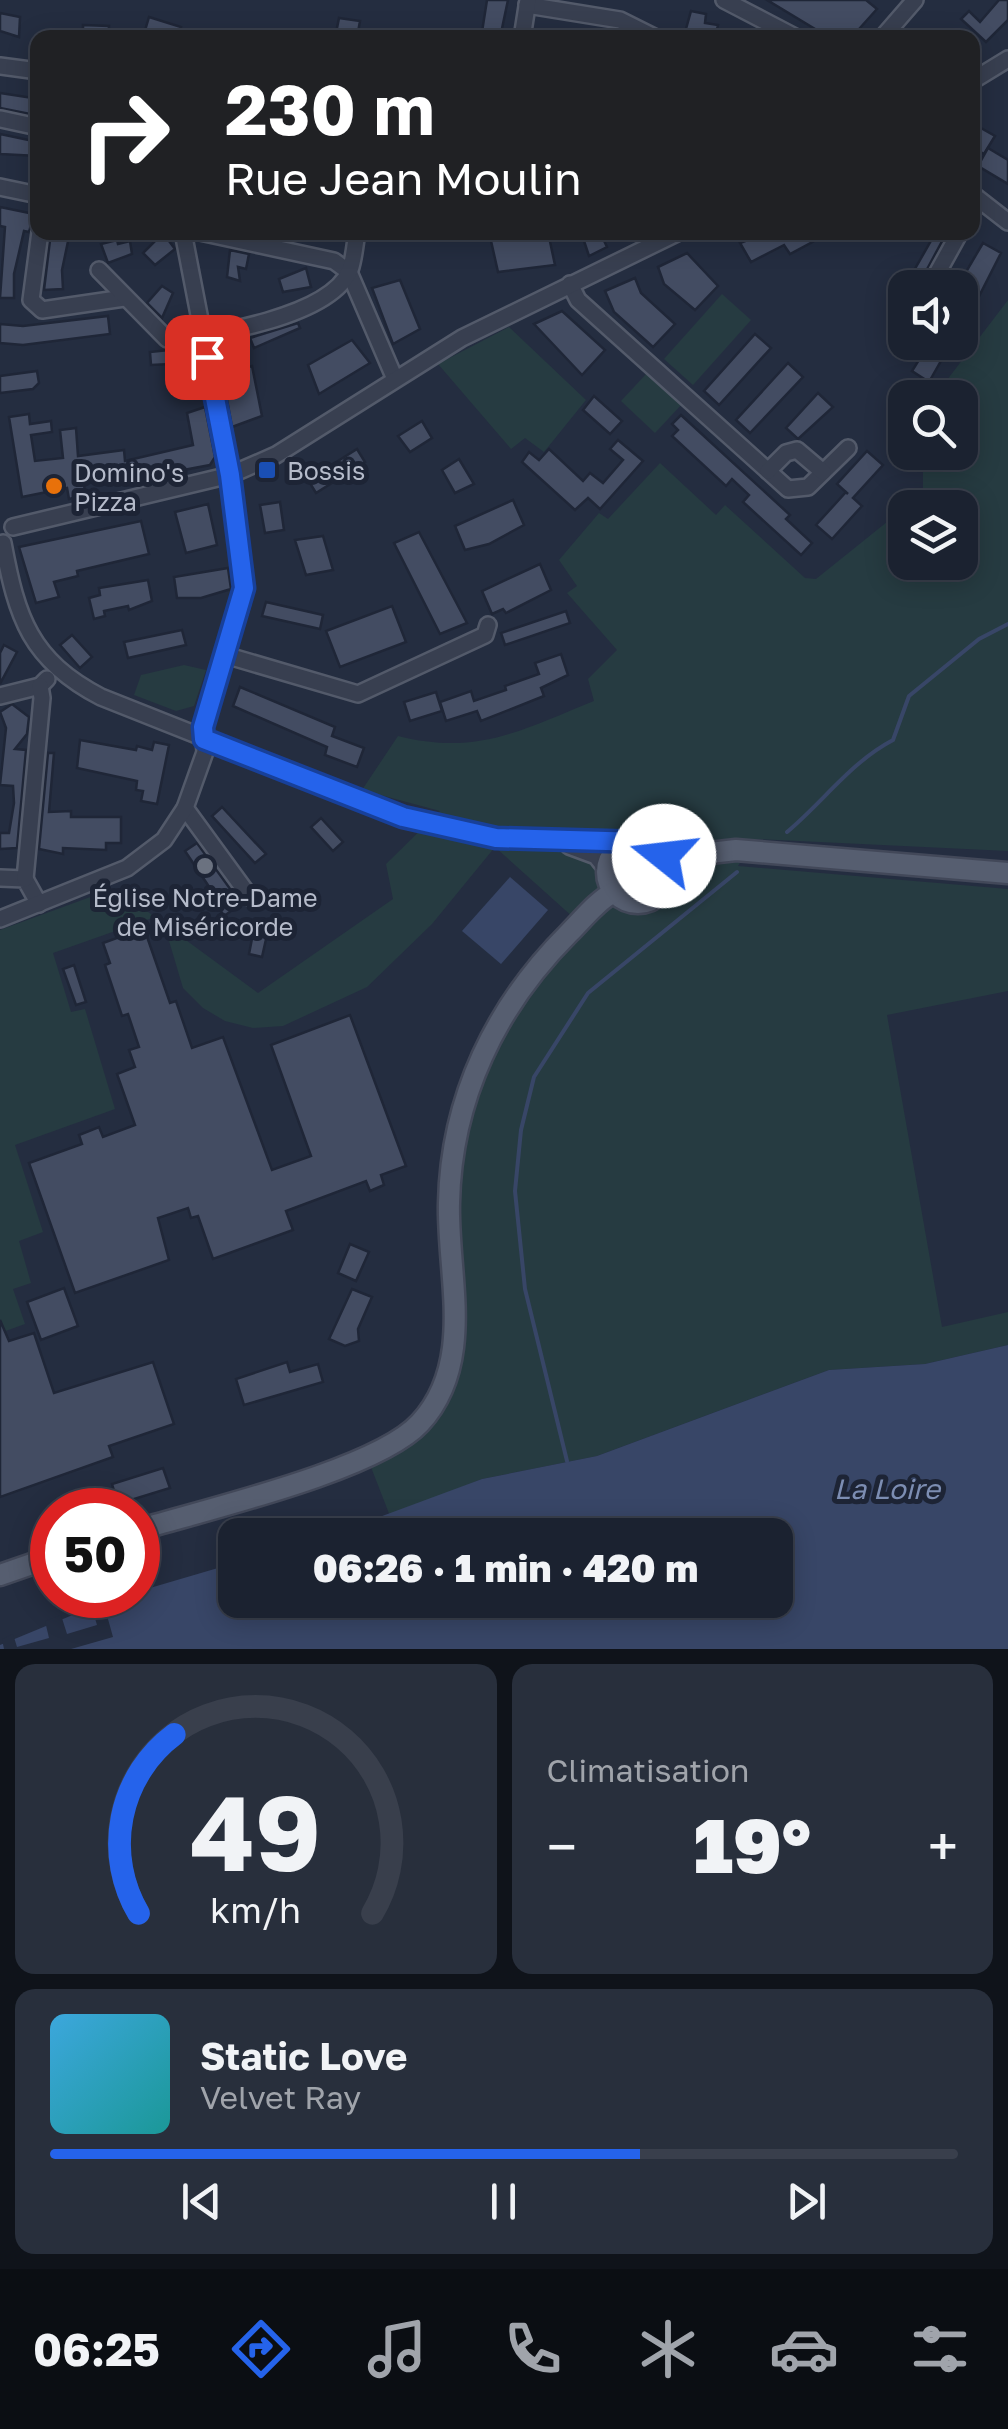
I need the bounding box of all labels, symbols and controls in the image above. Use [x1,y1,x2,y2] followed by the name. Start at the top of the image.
[225,66,435,150] text: 230 m
[60,70,190,200] icon: right
[225,151,582,205] text: Rue Jean Moulin
[888,270,978,580] map controls
[888,270,978,360] button: sound
[165,315,250,400] pin
[180,330,235,385] icon: arrive
[888,380,978,470] button: search
[287,455,365,486] place label: Bossis
[74,457,184,517] place label: Domino's Pizza
[256,459,278,481] marker: Bossis
[43,475,65,497] marker: Domino's Pizza
[888,490,978,580] button: layers
[612,804,716,908] position arrow
[194,855,216,877] marker: Église Notre-Dame de Miséricorde
[93,882,317,942] place label: Église Notre-Dame de Miséricorde
[834,1472,942,1505] water label: La Loire
[30,1488,160,1618] speed limit sign: 50
[313,1545,698,1590] text: 06:26 · 1 min · 420 m
[547,1751,750,1789] text: Climatisation
[190,1769,321,1894] text: 49
[693,1799,811,1890] text: 19°
[547,1813,577,1879] text: −
[928,1813,958,1879] text: +
[210,1888,301,1931] text: km/h
[200,2033,407,2078] text: Static Love
[200,2078,361,2116] text: Velvet Ray
[174,2174,229,2229] icon: previous
[476,2174,531,2229] icon: pause
[779,2174,834,2229] icon: next
[226,2314,296,2384] icon: directions
[362,2314,432,2384] icon: music
[498,2314,568,2384] icon: phone
[633,2314,703,2384] icon: climate
[769,2314,839,2384] icon: car
[905,2314,975,2384] icon: filters
[33,2322,160,2376] text: 06:25

